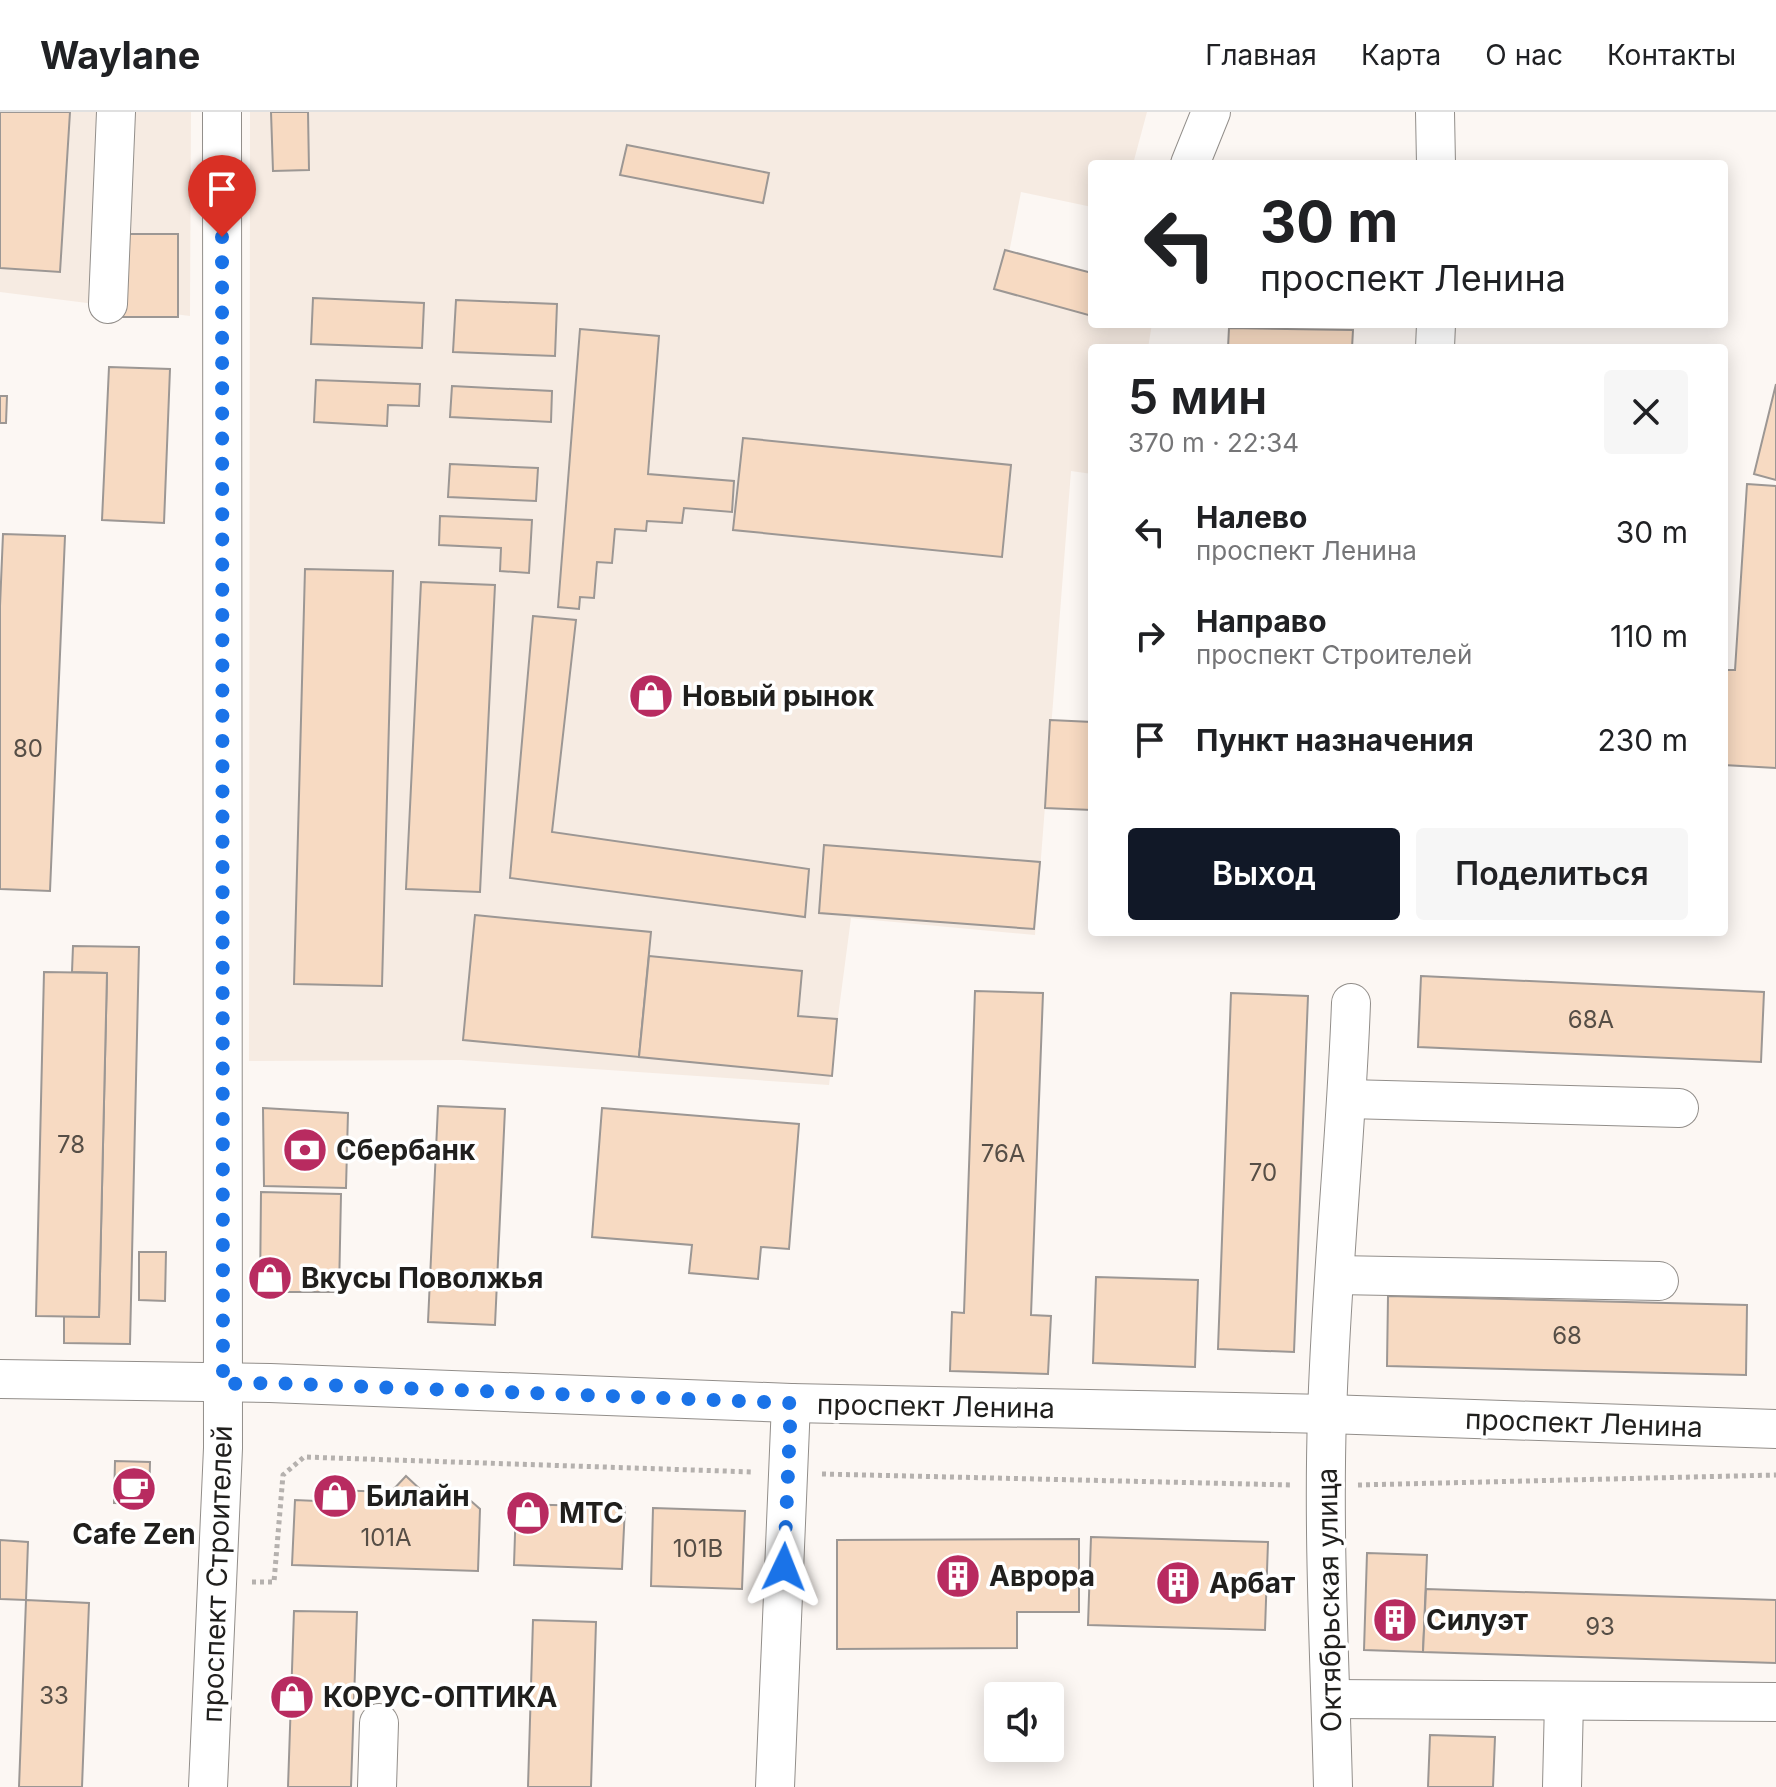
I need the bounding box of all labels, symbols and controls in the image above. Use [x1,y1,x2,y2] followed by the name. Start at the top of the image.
[40,32,200,78] text: Waylane
[1205,38,1317,72] text: Главная
[1361,38,1441,72] text: Карта
[1485,38,1563,72] text: О нас
[1607,38,1736,72] text: Контакты
[188,155,256,237] pin
[200,167,244,211] icon: arrive
[1260,188,1398,256] text: 30 m
[1128,192,1232,296] icon: left
[1260,256,1566,300] text: проспект Ленина
[1128,367,1267,426] text: 5 мин
[1604,370,1688,454] button: close
[1128,427,1299,458] text: 370 m · 22:34
[1196,499,1308,535] text: Налево
[1128,510,1172,554] icon: left
[1616,514,1688,550] text: 30 m
[1196,535,1417,566] text: проспект Ленина
[1196,603,1327,639] text: Направо
[1128,614,1172,658] icon: right
[1610,618,1688,654] text: 110 m
[1196,639,1472,670] text: проспект Строителей
[627,672,675,720] shop icon: Новый рынок
[682,679,875,713] place label: Новый рынок
[1128,718,1172,762] icon: arrive
[1196,722,1474,758] text: Пункт назначения
[1598,722,1688,758] text: 230 m
[13,734,43,763] house number: 80
[1128,828,1400,920] button: Выход
[1416,828,1688,920] button: Поделиться
[1568,1005,1614,1034] house number: 68А
[281,1126,329,1174] bank icon: Сбербанк
[57,1130,85,1159] house number: 78
[336,1133,476,1167] place label: Сбербанк
[981,1139,1025,1168] house number: 76А
[1249,1158,1277,1187] house number: 70
[246,1254,294,1302] shop icon: Вкусы Поволжья
[301,1261,543,1295] place label: Вкусы Поволжья
[1552,1321,1582,1350] house number: 68
[817,1387,1055,1425] street label: проспект Ленина
[1465,1402,1703,1444] street label: проспект Ленина
[195,1425,239,1723] street label: проспект Строителей
[110,1465,158,1513] cafe icon: Cafe Zen
[1310,1468,1348,1732] street label: Октябрьская улица
[311,1472,359,1520] shop icon: Билайн
[366,1479,470,1513] place label: Билайн
[504,1489,552,1537] shop icon: МТС
[559,1496,624,1530] place label: МТС
[72,1517,196,1551] place label: Cafe Zen
[360,1523,412,1552] house number: 101А
[742,1525,826,1609] position arrow
[673,1534,723,1563] house number: 101В
[934,1552,982,1600] building icon: Аврора
[989,1559,1095,1593] place label: Аврора
[1154,1559,1202,1607] building icon: Арбат
[1209,1566,1295,1600] place label: Арбат
[1371,1596,1419,1644] building icon: Силуэт
[1426,1603,1528,1637] place label: Силуэт
[1585,1612,1615,1641] house number: 93
[268,1673,316,1721] shop icon: КОРУС-ОПТИКА
[323,1680,557,1714] place label: КОРУС-ОПТИКА
[39,1681,69,1710] house number: 33
[984,1682,1064,1762] map controls
[984,1682,1064,1762] button: sound

